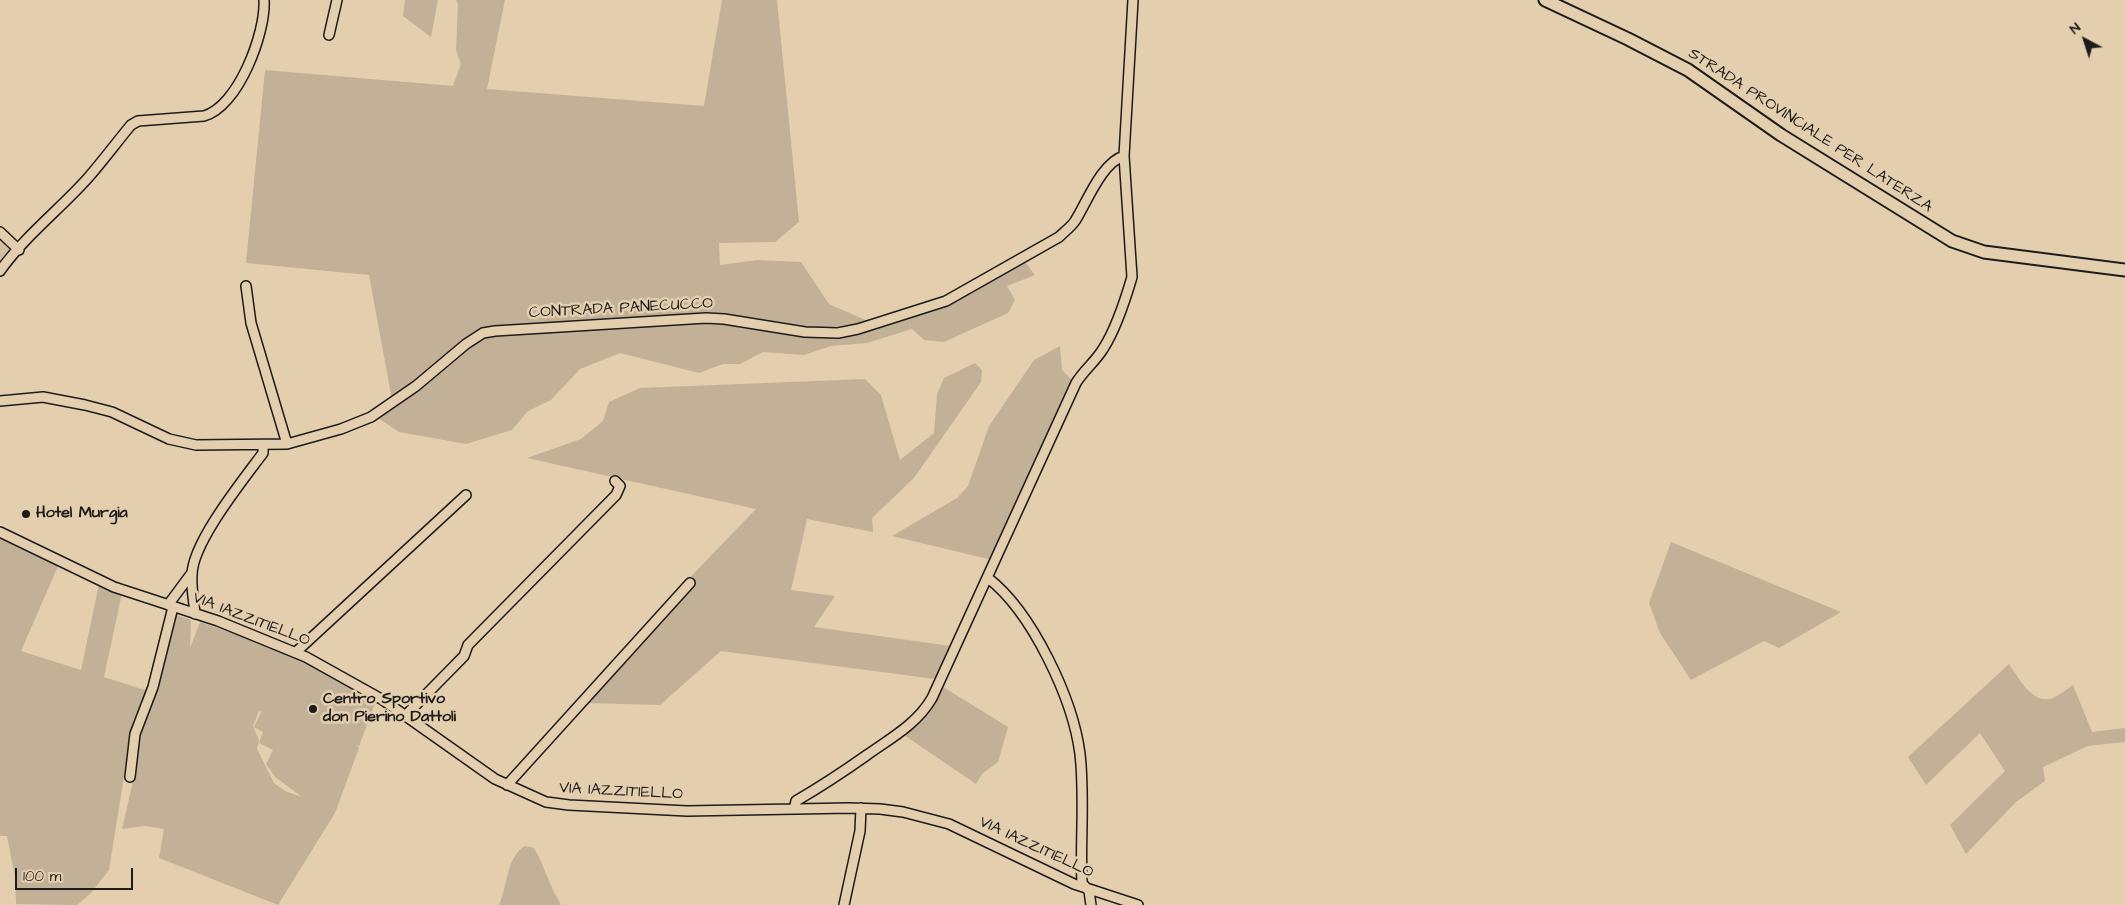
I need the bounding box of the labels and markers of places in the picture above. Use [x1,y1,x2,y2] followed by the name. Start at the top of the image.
[36,504,128,524] place label: Hotel Murgia
[20,508,32,520] marker: Hotel Murgia
[323,690,456,728] place label: Centro Sportivo don Pierino Dattoli
[307,703,319,715] marker: Centro Sportivo don Pierino Dattoli

